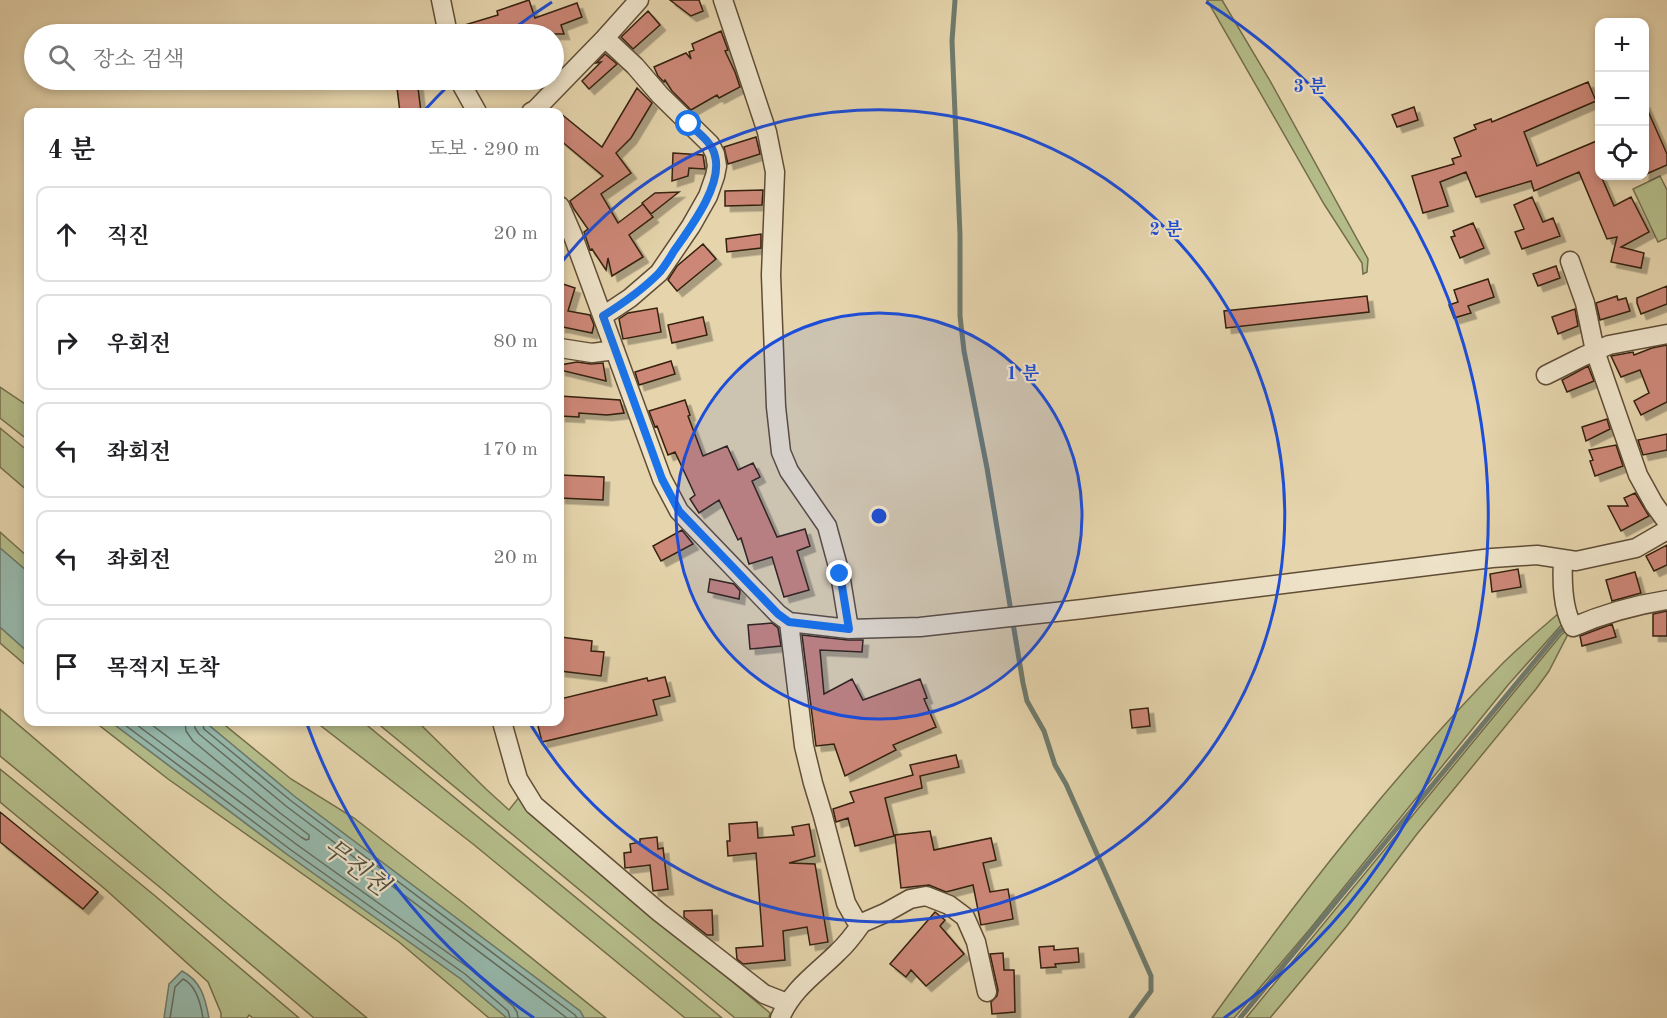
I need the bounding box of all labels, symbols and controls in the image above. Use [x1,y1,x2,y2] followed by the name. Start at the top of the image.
[1595,18,1649,180] map controls
[1595,18,1649,72] button: +
[24,24,564,90] search box
[45,41,78,74] icon: search
[93,49,184,71] text: 장소 검색
[1595,72,1649,126] button: −
[1294,77,1327,96] text: 3 분
[675,110,701,136] route start
[1595,126,1649,180] button: locate
[48,138,95,164] text: 4 분
[428,140,540,160] text: 도보 · 290 m
[50,218,83,251] icon: ahead
[1150,220,1183,239] text: 2 분
[493,224,538,244] text: 20 m
[107,226,150,248] text: 직진
[50,326,83,359] icon: right
[493,332,538,352] text: 80 m
[107,334,171,356] text: 우회전
[1007,364,1040,383] text: 1 분
[50,434,83,467] icon: left
[482,440,538,460] text: 170 m
[107,442,171,464] text: 좌회전
[869,506,889,526] centre of rings
[50,542,83,575] icon: left
[493,548,538,568] text: 20 m
[107,550,171,572] text: 좌회전
[826,560,852,586] route end
[50,650,83,683] icon: arrive
[107,658,219,680] text: 목적지 도착
[317,833,396,902] water label: 무진천

